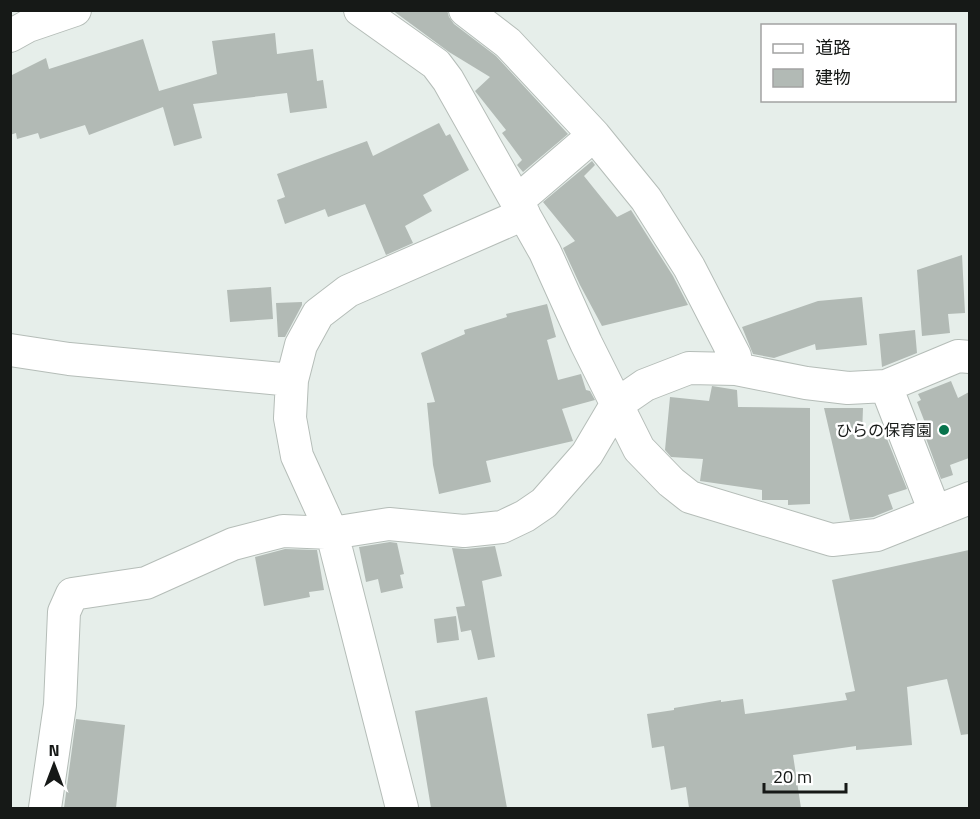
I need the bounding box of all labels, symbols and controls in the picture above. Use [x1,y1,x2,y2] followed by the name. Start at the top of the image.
[761,24,956,102] legend
[815,34,851,61] text: 道路
[815,64,851,91] text: 建物
[836,418,932,442] place label: ひらの保育園
[937,423,951,437] marker: ひらの保育園
[24,735,84,795] north arrow
[48,738,60,762] text: N
[764,756,846,794] scale bar
[773,763,812,790] text: 20 m

